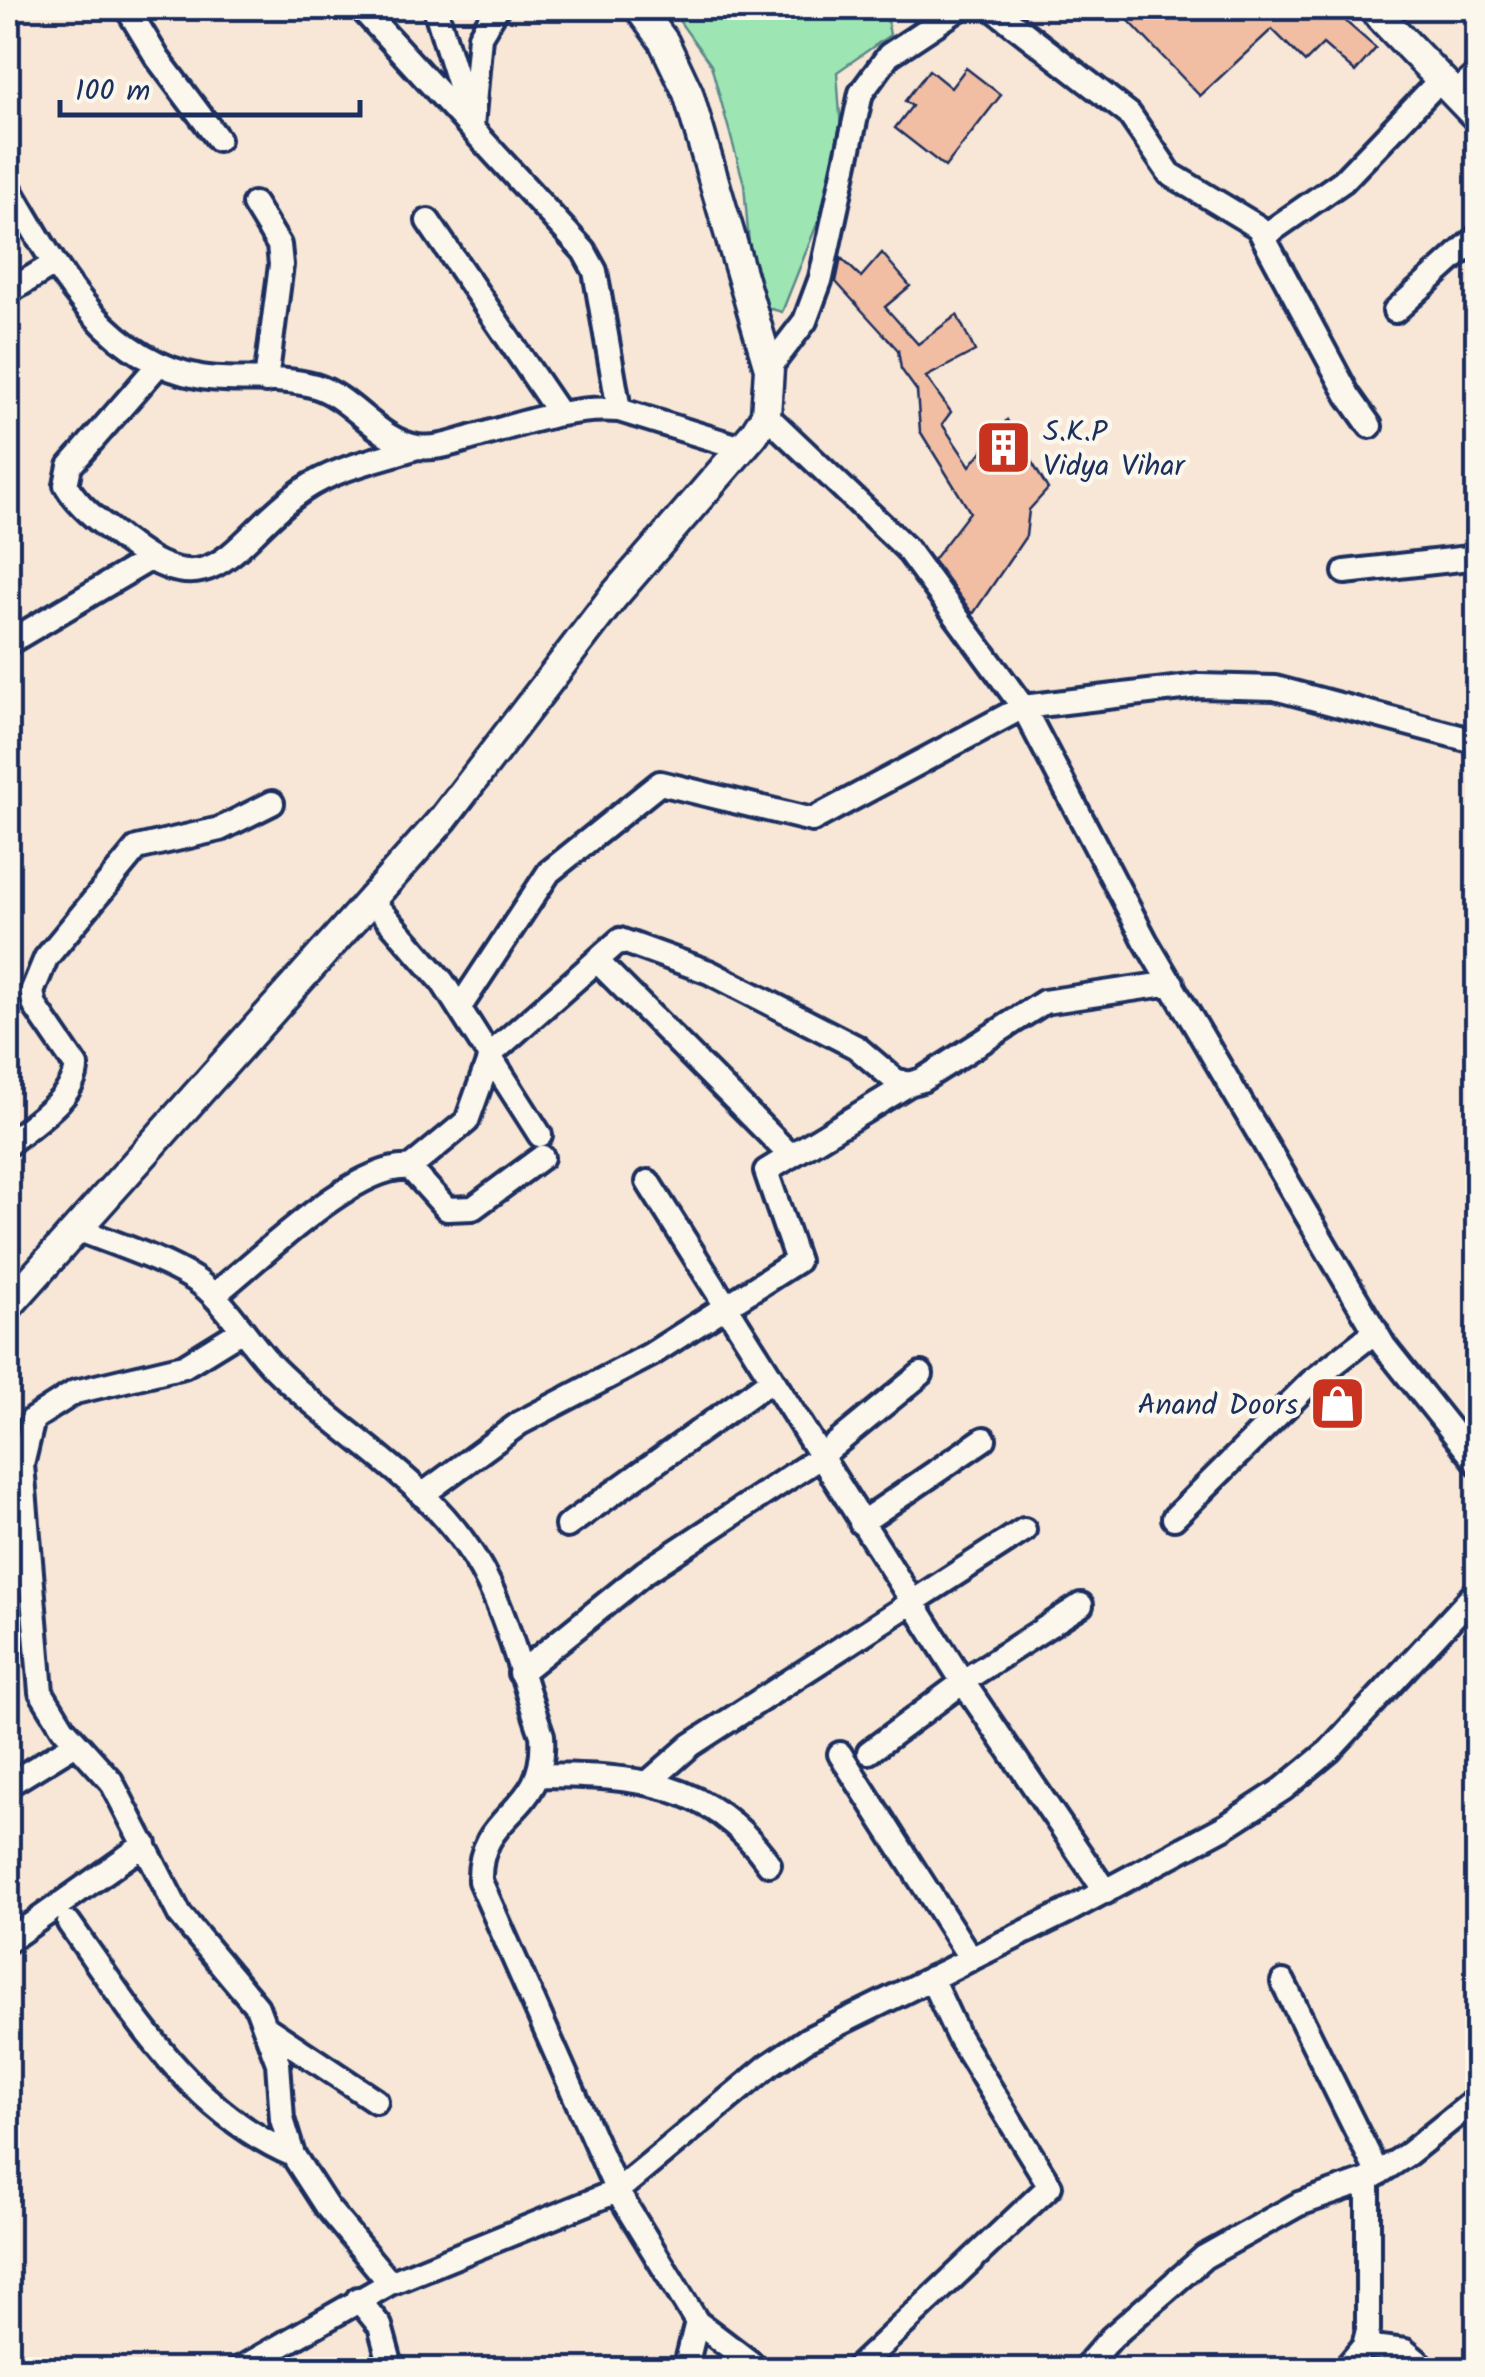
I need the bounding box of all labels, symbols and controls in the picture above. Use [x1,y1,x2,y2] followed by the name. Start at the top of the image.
[60,55,360,117] scale bar
[75,68,150,116] text: 100 m
[1043,409,1186,491] place label: S.K.P Vidya Vihar
[974,418,1034,478] building icon: S.K.P Vidya Vihar
[1307,1374,1367,1434] shop icon: Anand Doors
[1137,1382,1298,1430] place label: Anand Doors

